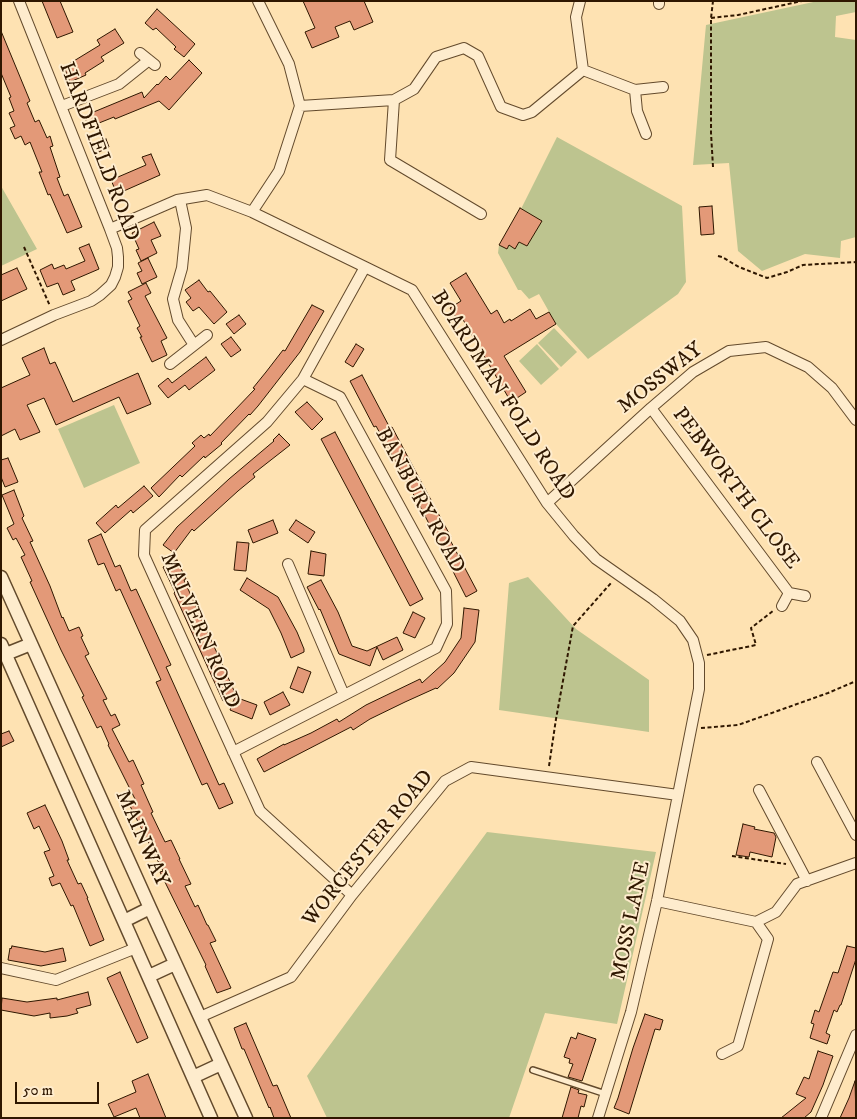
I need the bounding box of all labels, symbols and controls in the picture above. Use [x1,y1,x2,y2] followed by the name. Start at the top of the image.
[52,59,144,245] street label: HARDFIELD ROAD
[425,286,579,506] street label: BOARDMAN FOLD ROAD
[614,338,708,420] street label: MOSSWAY
[666,403,804,575] street label: PEBWORTH CLOSE
[369,424,469,578] street label: BANBURY ROAD
[153,549,245,713] street label: MALVERN ROAD
[298,766,440,932] street label: WORCESTER ROAD
[108,787,174,891] street label: MAINWAY
[607,859,657,983] street label: MOSS LANE
[18,1072,101,1104] scale bar
[23,1081,53,1100] text: 50 m

